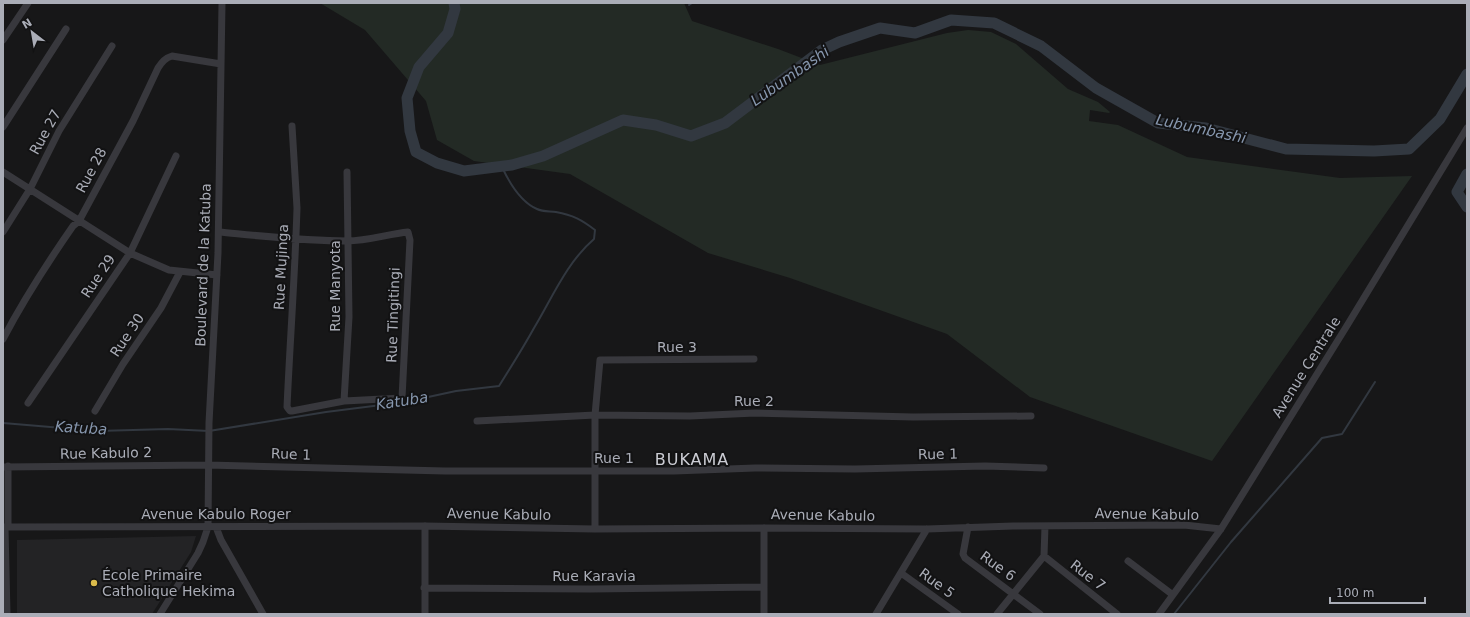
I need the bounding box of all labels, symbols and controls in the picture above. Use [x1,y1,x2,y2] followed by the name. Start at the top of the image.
[12,12,52,52] north arrow
[20,16,34,32] text: N
[747,42,833,110] water label: Lubumbashi
[26,107,64,157] street label: Rue 27
[1154,111,1249,148] water label: Lubumbashi
[72,145,110,195] street label: Rue 28
[192,183,214,347] street label: Boulevard de la Katuba
[271,224,291,310] street label: Rue Mujinga
[327,240,343,332] street label: Rue Manyota
[78,251,118,301] street label: Rue 29
[383,267,403,363] street label: Rue Tingitingi
[107,310,147,360] street label: Rue 30
[1268,314,1344,420] street label: Avenue Centrale
[657,339,697,355] street label: Rue 3
[375,388,429,414] water label: Katuba
[734,393,774,409] street label: Rue 2
[54,418,108,438] water label: Katuba
[60,444,152,462] street label: Rue Kabulo 2
[271,445,311,463] street label: Rue 1
[918,446,958,462] street label: Rue 1
[594,450,634,466] street label: Rue 1
[655,450,729,469] district label: BUKAMA
[447,505,551,523] street label: Avenue Kabulo
[1095,505,1199,523] street label: Avenue Kabulo
[141,506,291,522] street label: Avenue Kabulo Roger
[771,506,875,524] street label: Avenue Kabulo
[977,548,1019,584] street label: Rue 6
[1067,556,1109,594] street label: Rue 7
[916,565,958,601] street label: Rue 5
[102,567,235,599] place label: École Primaire Catholique Hekima
[552,568,636,584] street label: Rue Karavia
[89,578,99,588] marker: École Primaire Catholique Hekima
[1330,579,1425,605] scale bar
[1336,586,1374,600] text: 100 m

